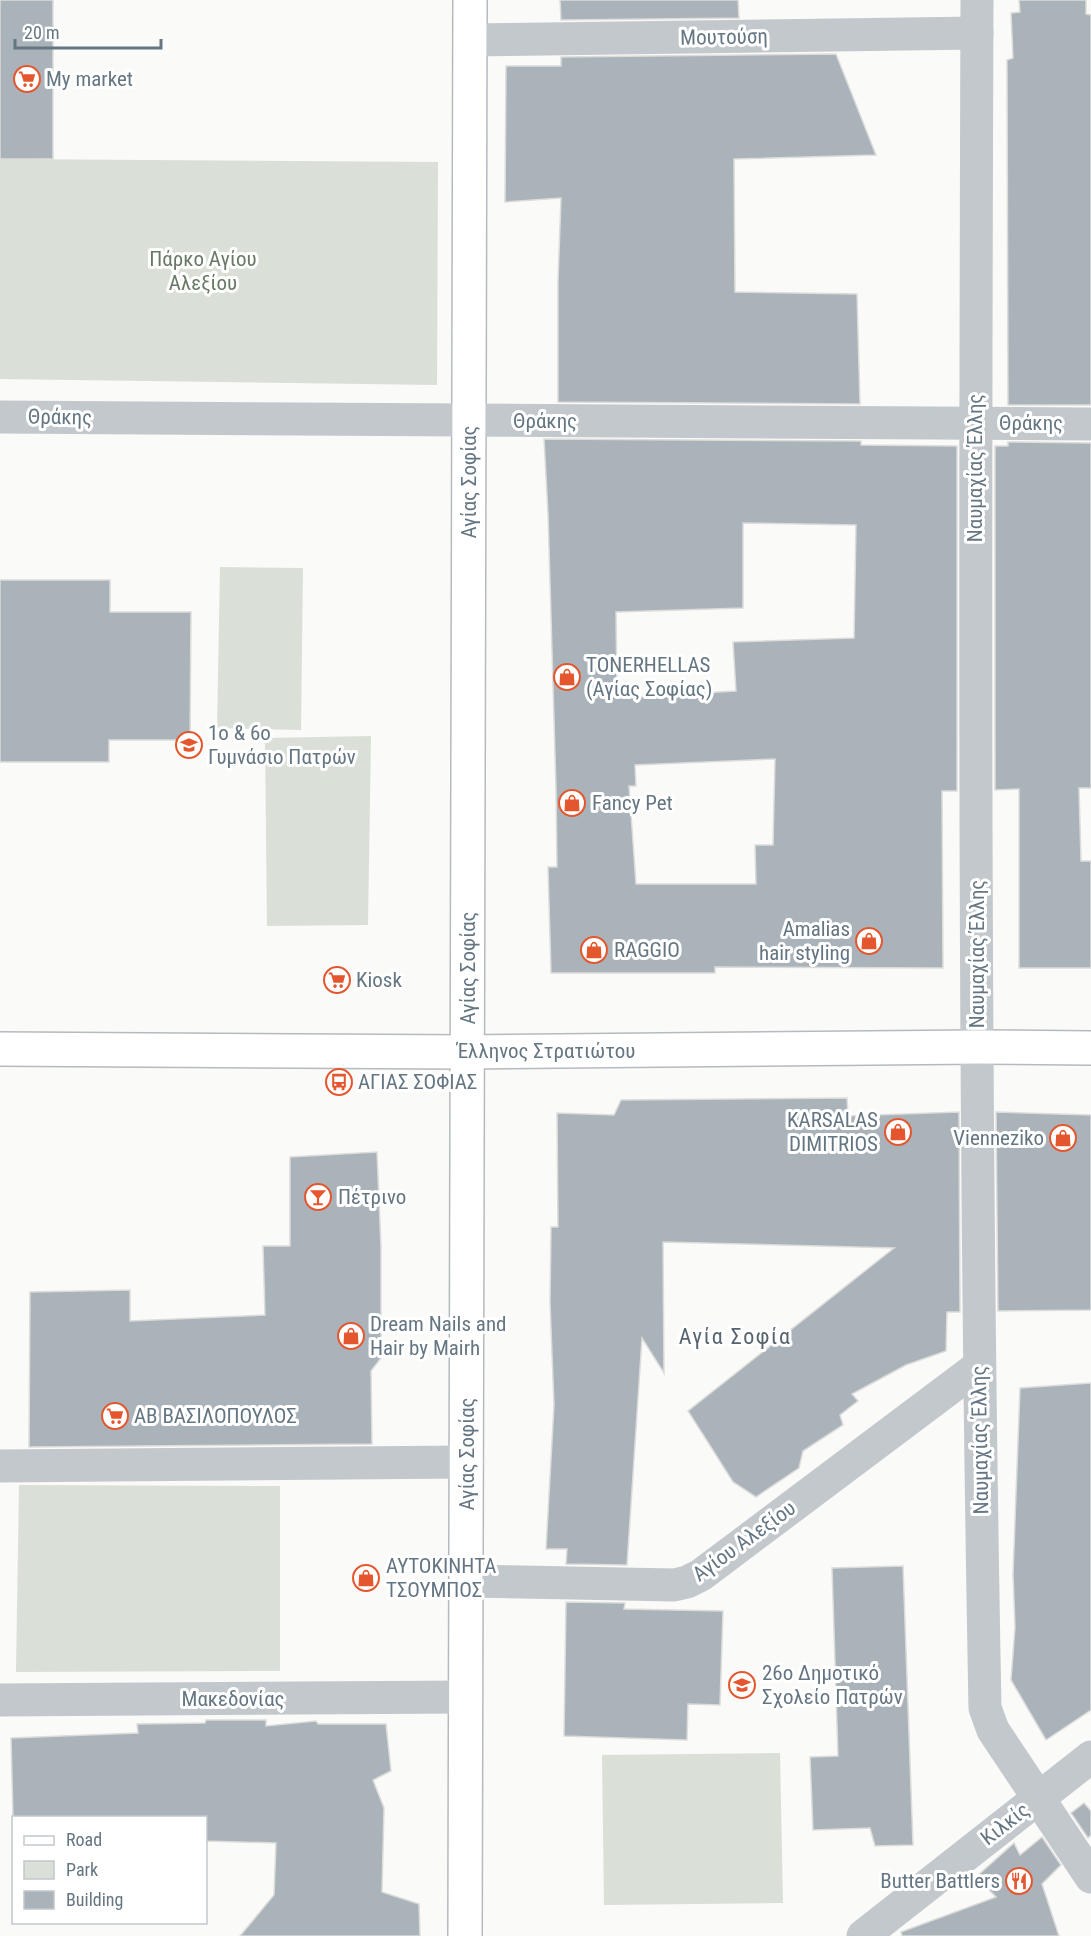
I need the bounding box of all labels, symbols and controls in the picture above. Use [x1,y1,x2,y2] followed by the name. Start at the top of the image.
[15,12,160,50] scale bar
[24,22,59,43] text: 20 m
[680,24,768,50] street label: Μουτούση
[12,64,42,94] supermarket icon: My market
[46,67,133,91] place label: My market
[149,247,257,295] park label: Πάρκο Αγίου Αλεξίου
[963,394,987,542] street label: Ναυμαχίας Έλλης
[28,404,92,430] street label: Θράκης
[513,409,577,433] street label: Θράκης
[999,411,1063,435] street label: Θράκης
[457,425,481,539] street label: Αγίας Σοφίας
[586,653,712,701] place label: TONERHELLAS (Αγίας Σοφίας)
[552,662,582,692] shop icon: TONERHELLAS (Αγίας Σοφίας)
[208,721,356,769] place label: 1ο & 6ο Γυμνάσιο Πατρών
[174,730,204,760] school or university icon: 1ο & 6ο Γυμνάσιο Πατρών
[557,788,587,818] shop icon: Fancy Pet
[592,791,673,815] place label: Fancy Pet
[965,880,989,1028] street label: Ναυμαχίας Έλλης
[456,911,480,1025] street label: Αγίας Σοφίας
[759,917,850,965] place label: Amalias hair styling
[854,926,884,956] shop icon: Amalias hair styling
[579,935,609,965] shop icon: RAGGIO
[614,938,680,962] place label: RAGGIO
[322,965,352,995] supermarket icon: Kiosk
[356,968,402,992] place label: Kiosk
[456,1039,635,1063] street label: Έλληνος Στρατιώτου
[324,1067,354,1097] bus stop icon: ΑΓΙΑΣ ΣΟΦΙΑΣ
[358,1070,477,1094] place label: ΑΓΙΑΣ ΣΟΦΙΑΣ
[787,1108,878,1156] place label: KARSALAS DIMITRIOS
[883,1117,913,1147] shop icon: KARSALAS DIMITRIOS
[1048,1123,1078,1153] shop icon: Vienneziko
[953,1126,1044,1150] place label: Vienneziko
[303,1182,333,1212] bar icon: Πέτρινο
[338,1185,406,1209] place label: Πέτρινο
[370,1312,506,1360] place label: Dream Nails and Hair by Mairh
[336,1321,366,1351] shop icon: Dream Nails and Hair by Mairh
[679,1324,791,1349] district label: Αγία Σοφία
[967,1366,993,1514] street label: Ναυμαχίας Έλλης
[455,1397,479,1511] street label: Αγίας Σοφίας
[100,1401,130,1431] supermarket icon: ΑΒ ΒΑΣΙΛΟΠΟΥΛΟΣ
[134,1404,297,1428] place label: ΑΒ ΒΑΣΙΛΟΠΟΥΛΟΣ
[688,1496,800,1586] street label: Αγίου Αλεξίου
[386,1554,496,1602] place label: ΑΥΤΟΚΙΝΗΤΑ ΤΣΟΥΜΠΟΣ
[351,1563,381,1593] shop icon: ΑΥΤΟΚΙΝΗΤΑ ΤΣΟΥΜΠΟΣ
[762,1661,903,1709] place label: 26ο Δημοτικό Σχολείο Πατρών
[727,1670,757,1700] school or university icon: 26ο Δημοτικό Σχολείο Πατρών
[182,1687,284,1711] street label: Μακεδονίας
[976,1798,1034,1850] street label: Κιλκίς
[12,1816,207,1924] legend
[66,1829,102,1850] text: Road
[66,1859,98,1880] text: Park
[1004,1866,1034,1896] restaurant icon: Butter Battlers
[880,1869,1000,1893] place label: Butter Battlers
[66,1889,123,1910] text: Building

